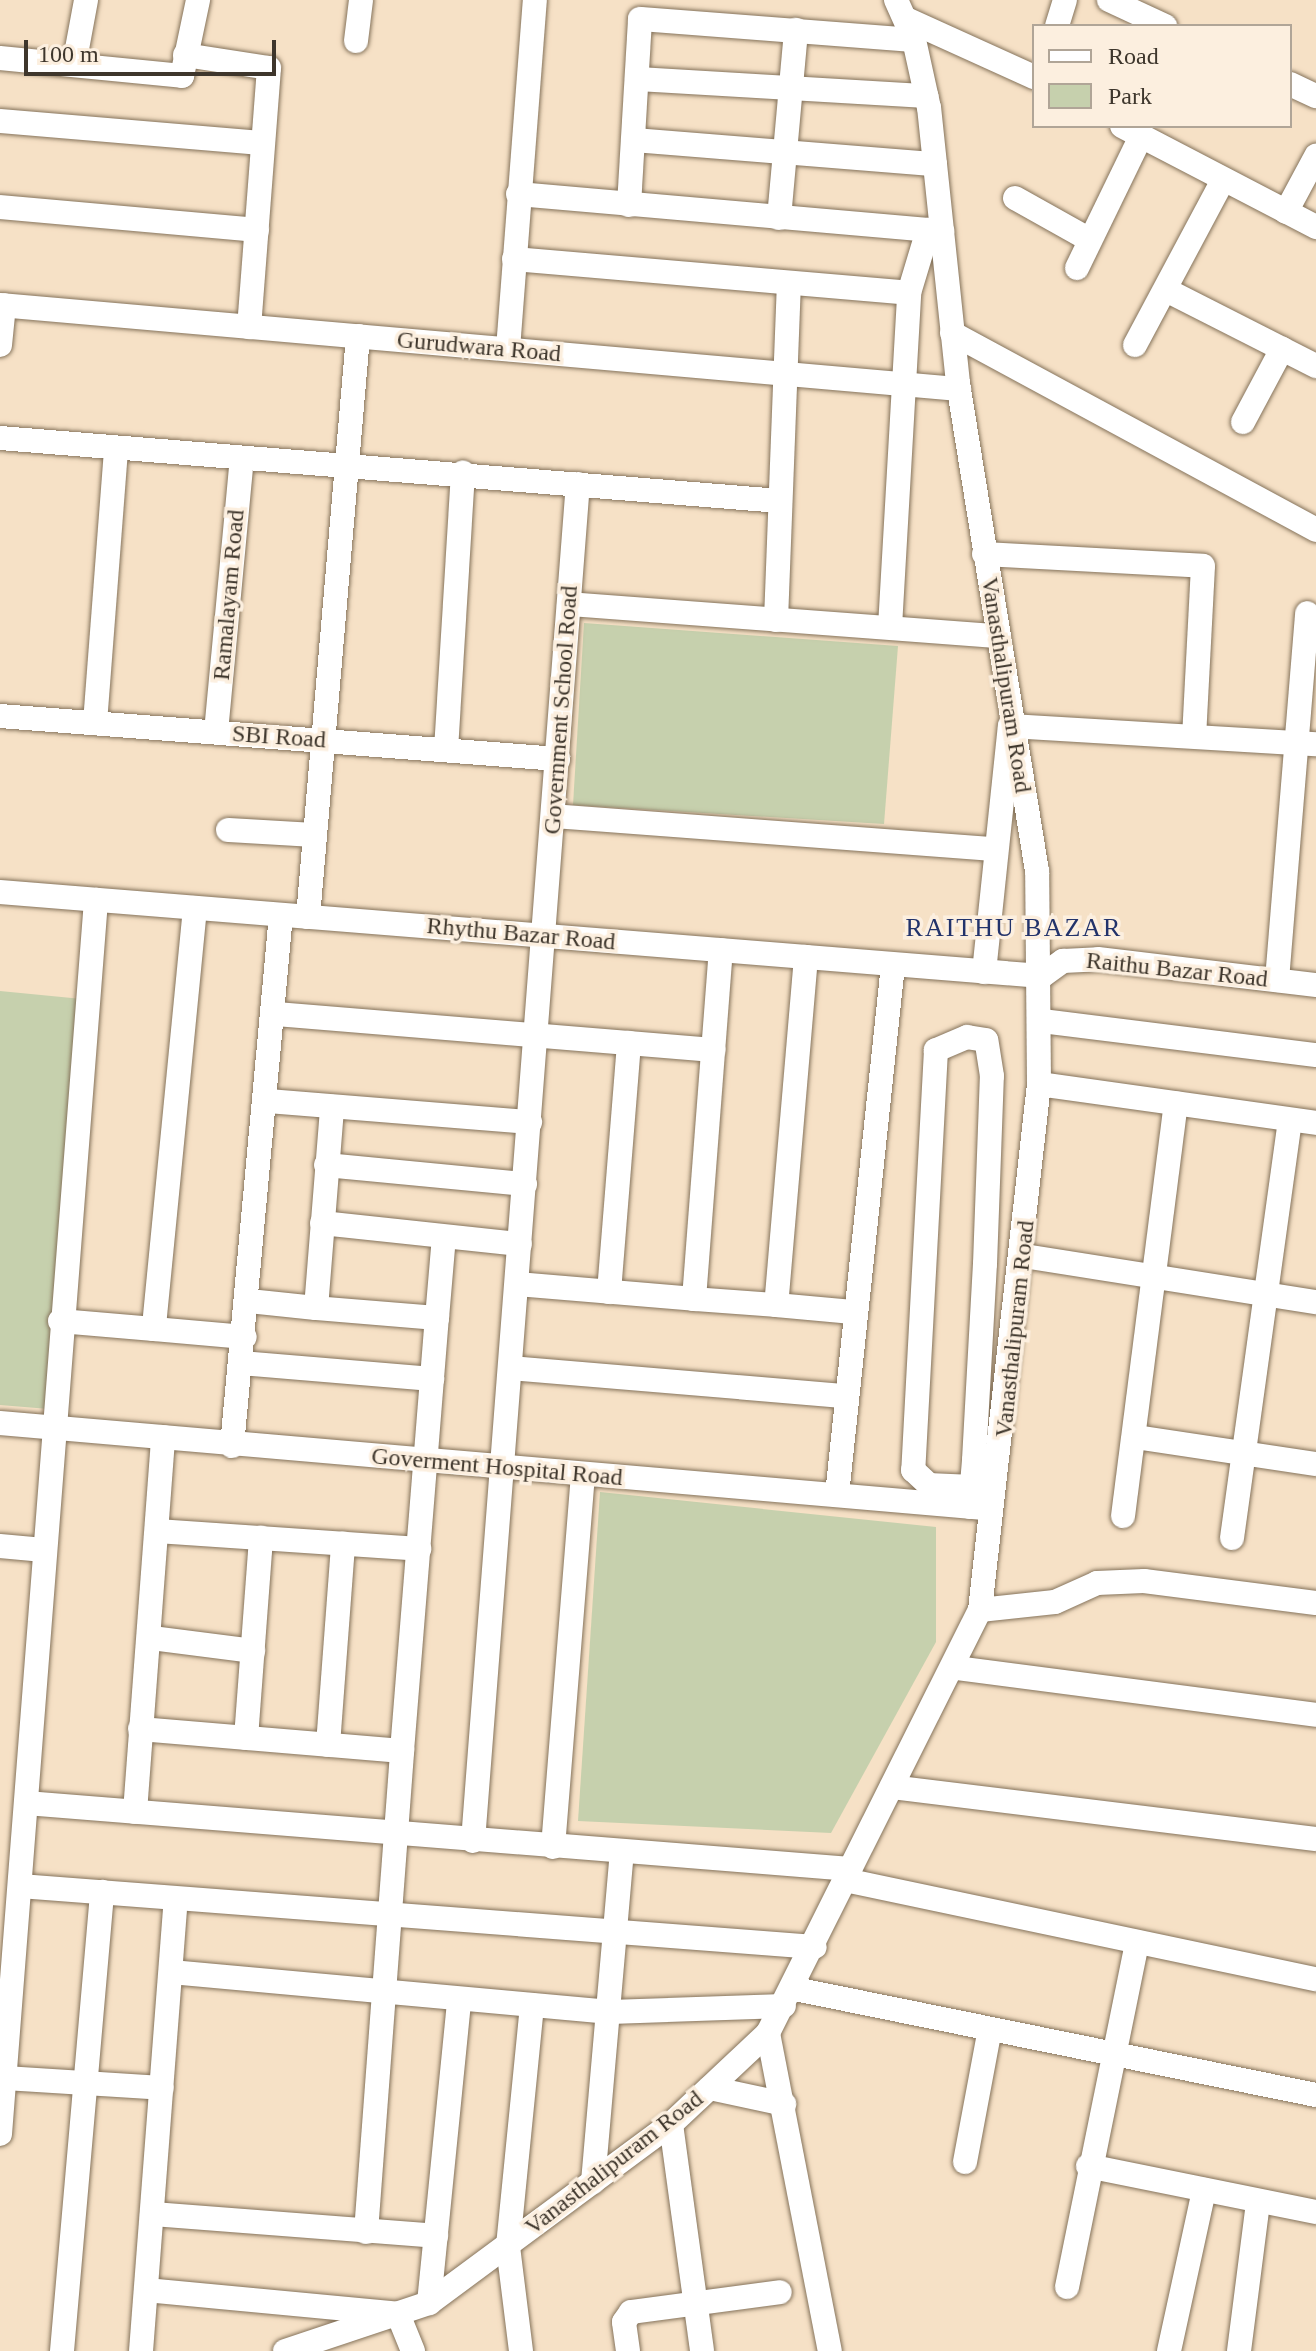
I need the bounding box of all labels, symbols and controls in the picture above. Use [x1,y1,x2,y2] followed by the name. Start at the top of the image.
[28,24,280,74] scale bar
[1032,24,1292,128] legend
[38,41,99,67] text: 100 m
[1108,43,1159,69] text: Road
[1108,83,1152,109] text: Park
[396,325,562,369] street label: Gurudwara Road
[207,508,251,682] street label: Ramalayam Road
[975,575,1037,795] street label: Vanasthalipuram Road
[538,585,584,835] street label: Government School Road
[231,719,327,755] street label: SBI Road
[425,911,617,957] street label: Rhythu Bazar Road
[906,912,1122,944] district label: RAITHU BAZAR
[1085,946,1269,994] street label: Raithu Bazar Road
[989,1219,1041,1439] street label: Vanasthalipuram Road
[370,1442,624,1492] street label: Goverment Hospital Road
[519,2085,709,2241] street label: Vanasthalipuram Road

